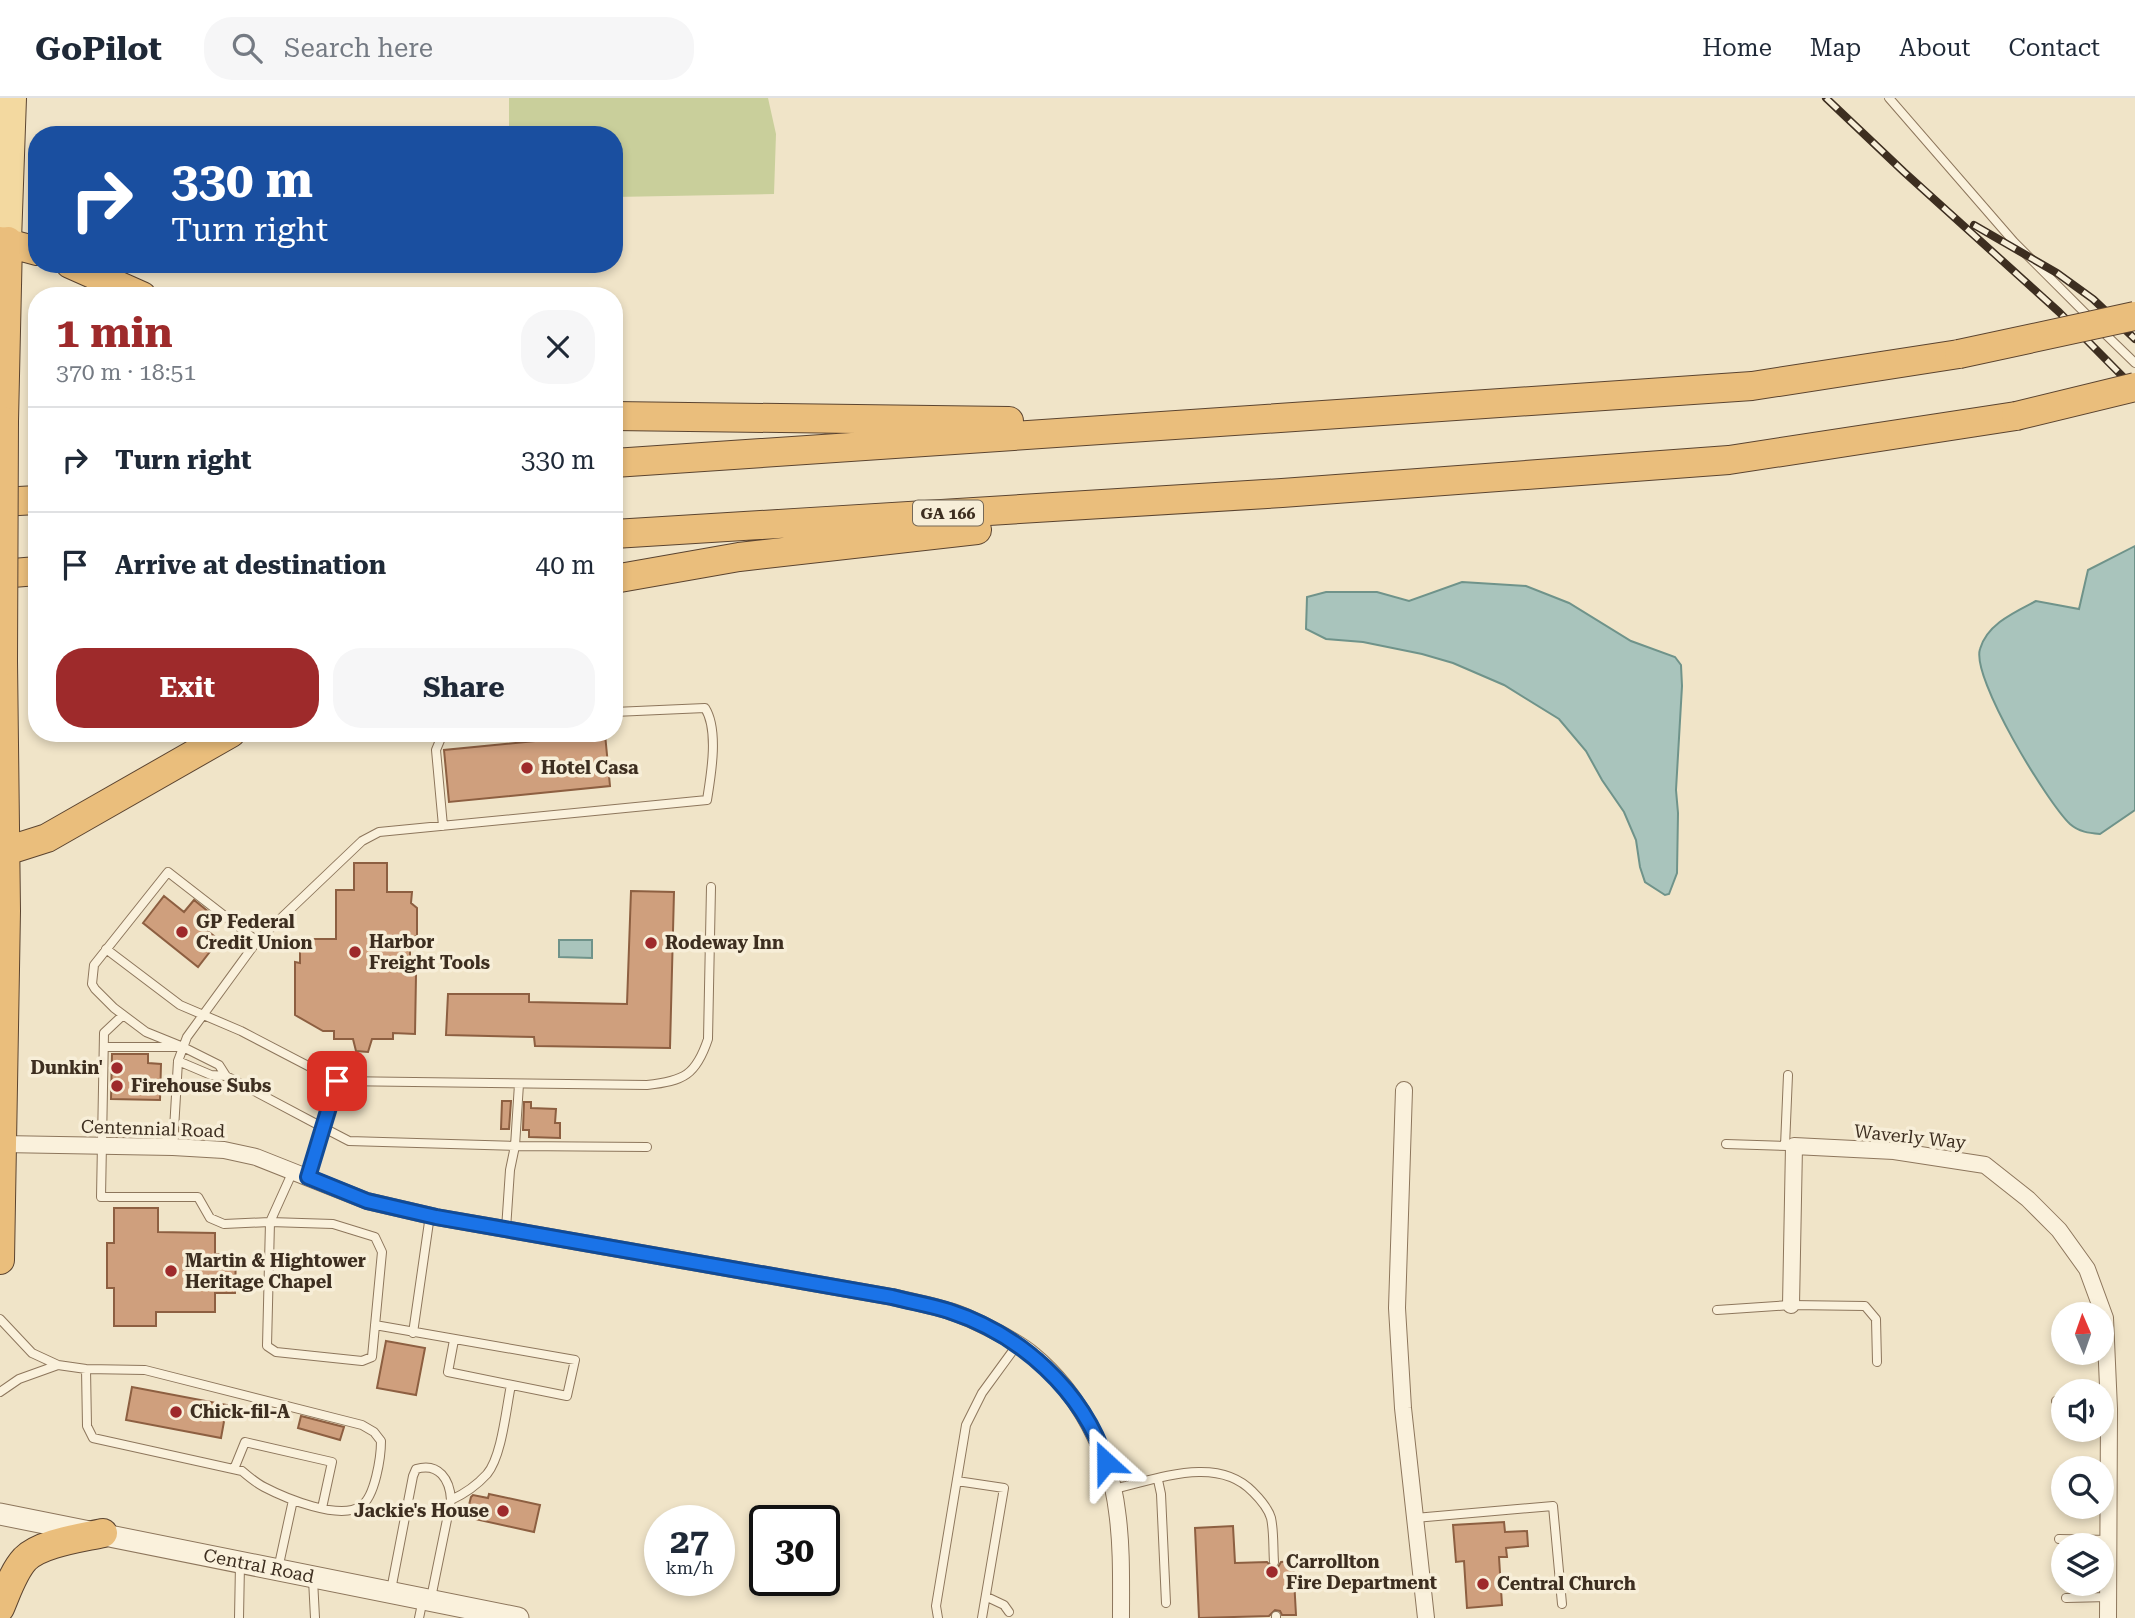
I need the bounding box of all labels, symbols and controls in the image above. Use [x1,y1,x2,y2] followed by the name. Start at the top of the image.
[204,17,694,80] search box
[35,29,162,68] text: GoPilot
[228,29,266,67] icon: search
[284,33,433,63] text: Search here
[1702,34,1772,62] text: Home
[1810,34,1861,62] text: Map
[1899,34,1970,62] text: About
[2008,34,2100,62] text: Contact
[171,152,313,209] text: 330 m
[56,154,147,245] icon: right
[171,211,328,249] text: Turn right
[56,308,173,357] text: 1 min
[521,310,595,384] button: close
[56,359,196,386] text: 370 m · 18:51
[56,441,94,479] icon: right
[115,445,251,475] text: Turn right
[521,445,595,475] text: 330 m
[913,500,983,526] road number: GA 166
[56,546,94,584] icon: arrive
[115,550,386,580] text: Arrive at destination
[536,550,595,580] text: 40 m
[56,648,319,728] button: Exit
[333,648,595,728] button: Share
[541,757,639,778] place label: Hotel Casa
[519,760,535,776] marker: Hotel Casa
[196,911,313,953] place label: GP Federal Credit Union
[174,924,190,940] marker: GP Federal Credit Union
[369,931,490,973] place label: Harbor Freight Tools
[665,932,784,953] place label: Rodeway Inn
[643,935,659,951] marker: Rodeway Inn
[347,944,363,960] marker: Harbor Freight Tools
[307,1051,367,1111] pin
[31,1057,103,1078] place label: Dunkin'
[109,1060,125,1076] marker: Dunkin'
[318,1062,356,1100] icon: arrive
[131,1075,271,1096] place label: Firehouse Subs
[109,1078,125,1094] marker: Firehouse Subs
[81,1115,226,1142] street label: Centennial Road
[1853,1120,1967,1153] street label: Waverly Way
[185,1250,366,1292] place label: Martin & Hightower Heritage Chapel
[163,1263,179,1279] marker: Martin & Hightower Heritage Chapel
[2051,1302,2114,1365] north arrow
[2051,1302,2114,1596] map controls
[2051,1379,2114,1442] button: sound
[190,1401,290,1422] place label: Chick-fil-A
[168,1404,184,1420] marker: Chick-fil-A
[1069,1425,1143,1499] position arrow
[2051,1456,2114,1519] button: search
[354,1500,489,1521] place label: Jackie's House
[495,1503,511,1519] marker: Jackie's House
[749,1505,840,1596] speed limit sign: 30
[670,1521,709,1562] text: 27
[2051,1533,2114,1596] button: layers
[202,1544,317,1587] street label: Central Road
[1286,1551,1437,1593] place label: Carrollton Fire Department
[665,1557,714,1578] text: km/h
[1264,1564,1280,1580] marker: Carrollton Fire Department
[1497,1573,1636,1594] place label: Central Church
[1475,1576,1491,1592] marker: Central Church

